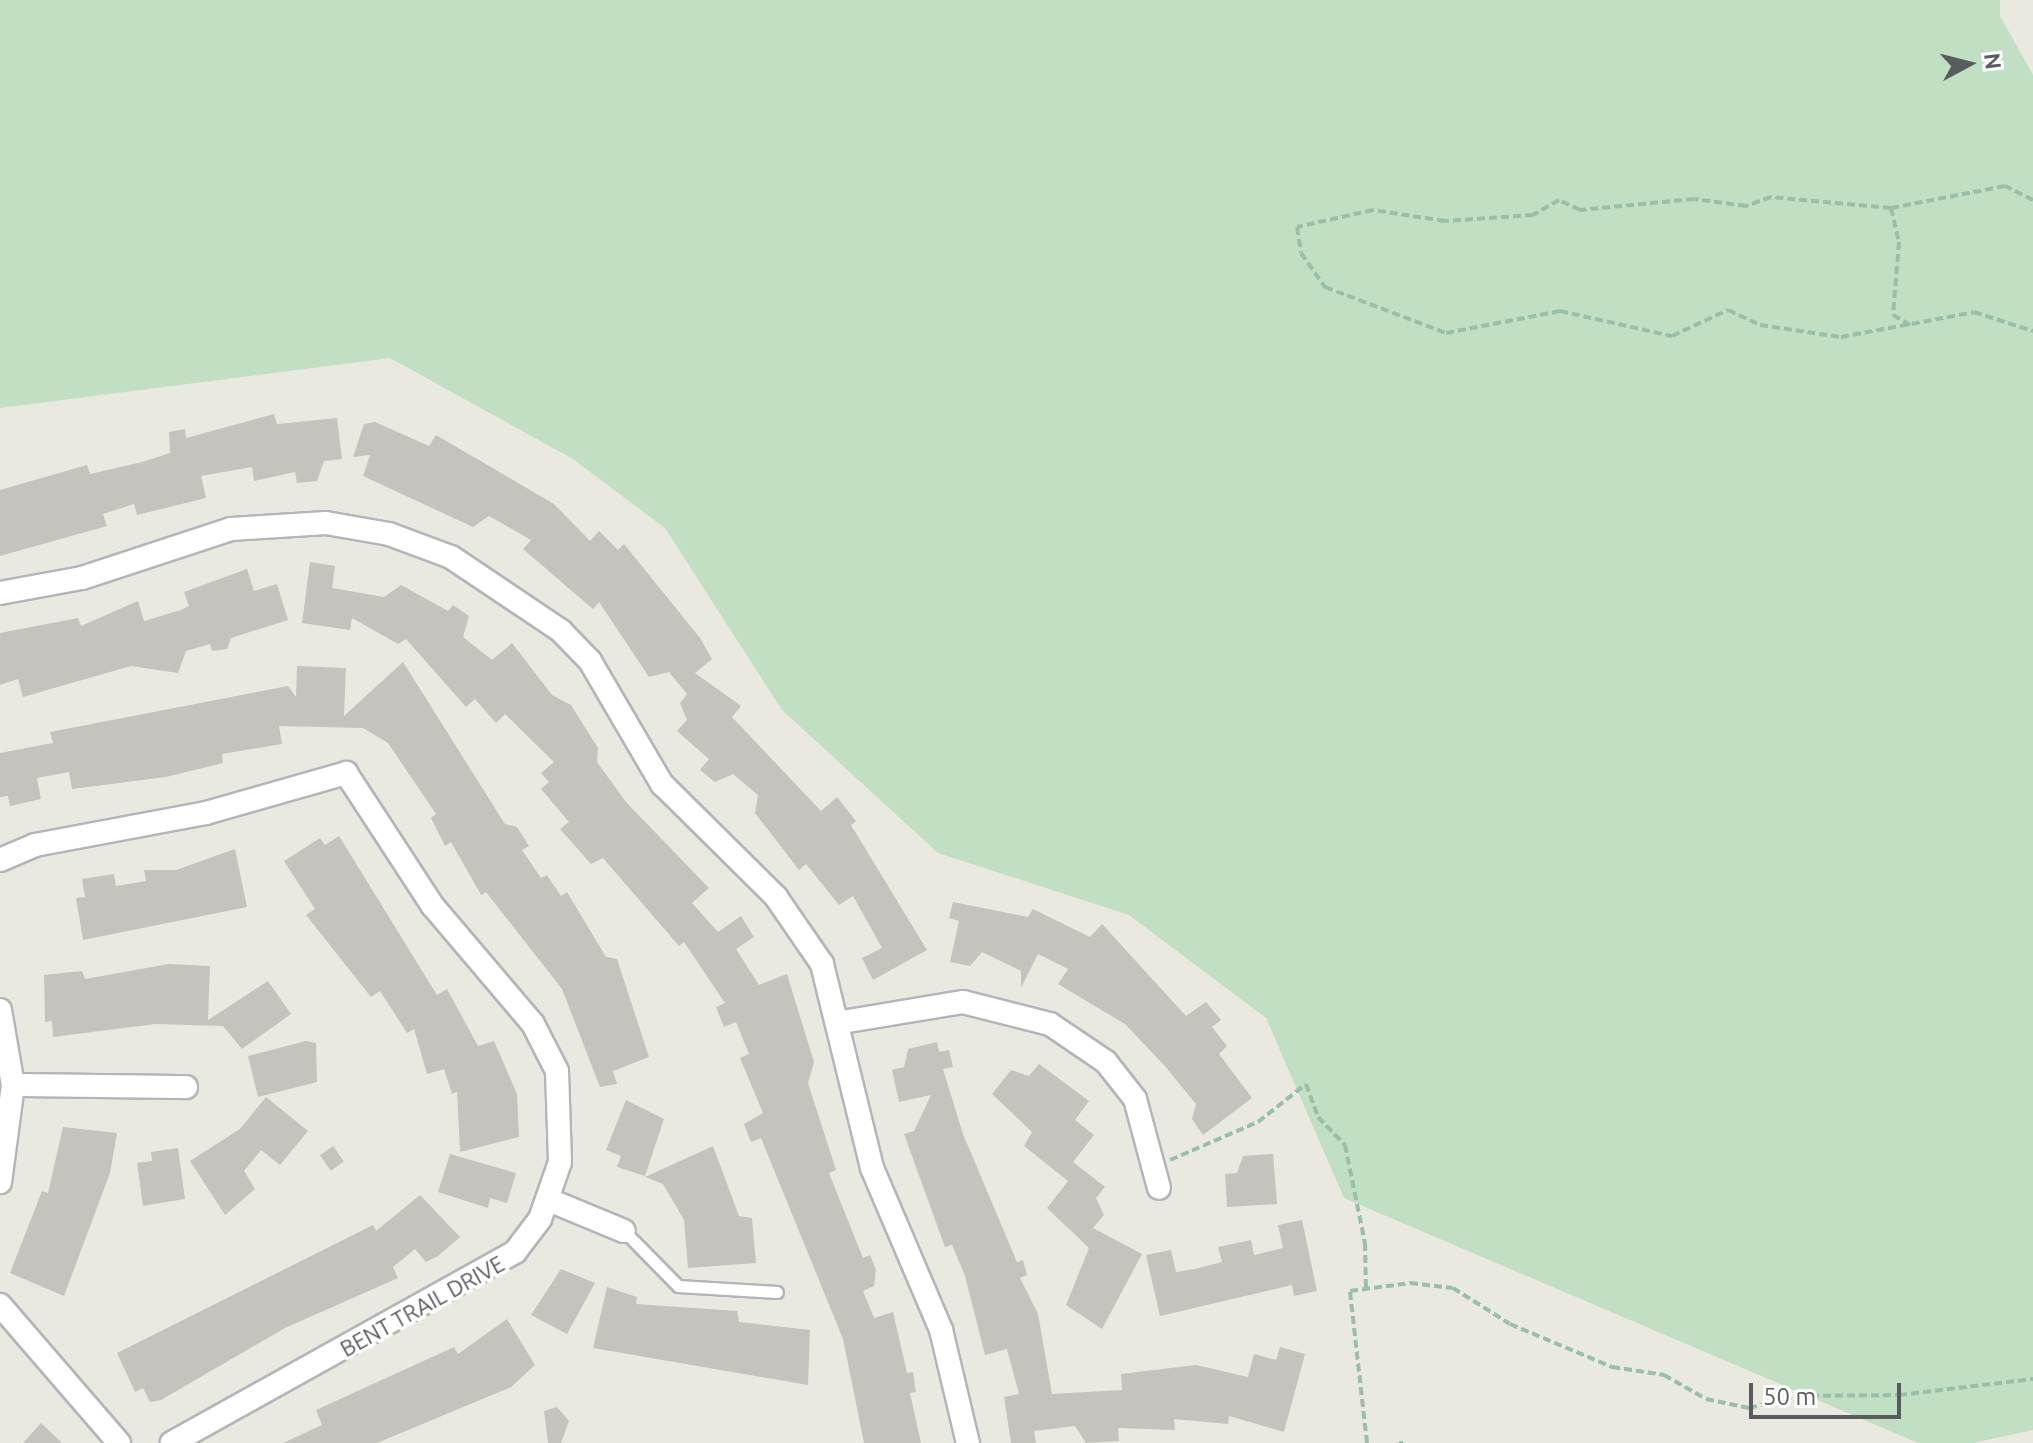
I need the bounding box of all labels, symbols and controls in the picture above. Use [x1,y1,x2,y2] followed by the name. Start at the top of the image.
[1929,24,2009,104] north arrow
[1980,51,2007,71] text: N
[335,1250,509,1362] street label: BENT TRAIL DRIVE
[1753,1367,1905,1417] scale bar
[1763,1383,1816,1410] text: 50 m

